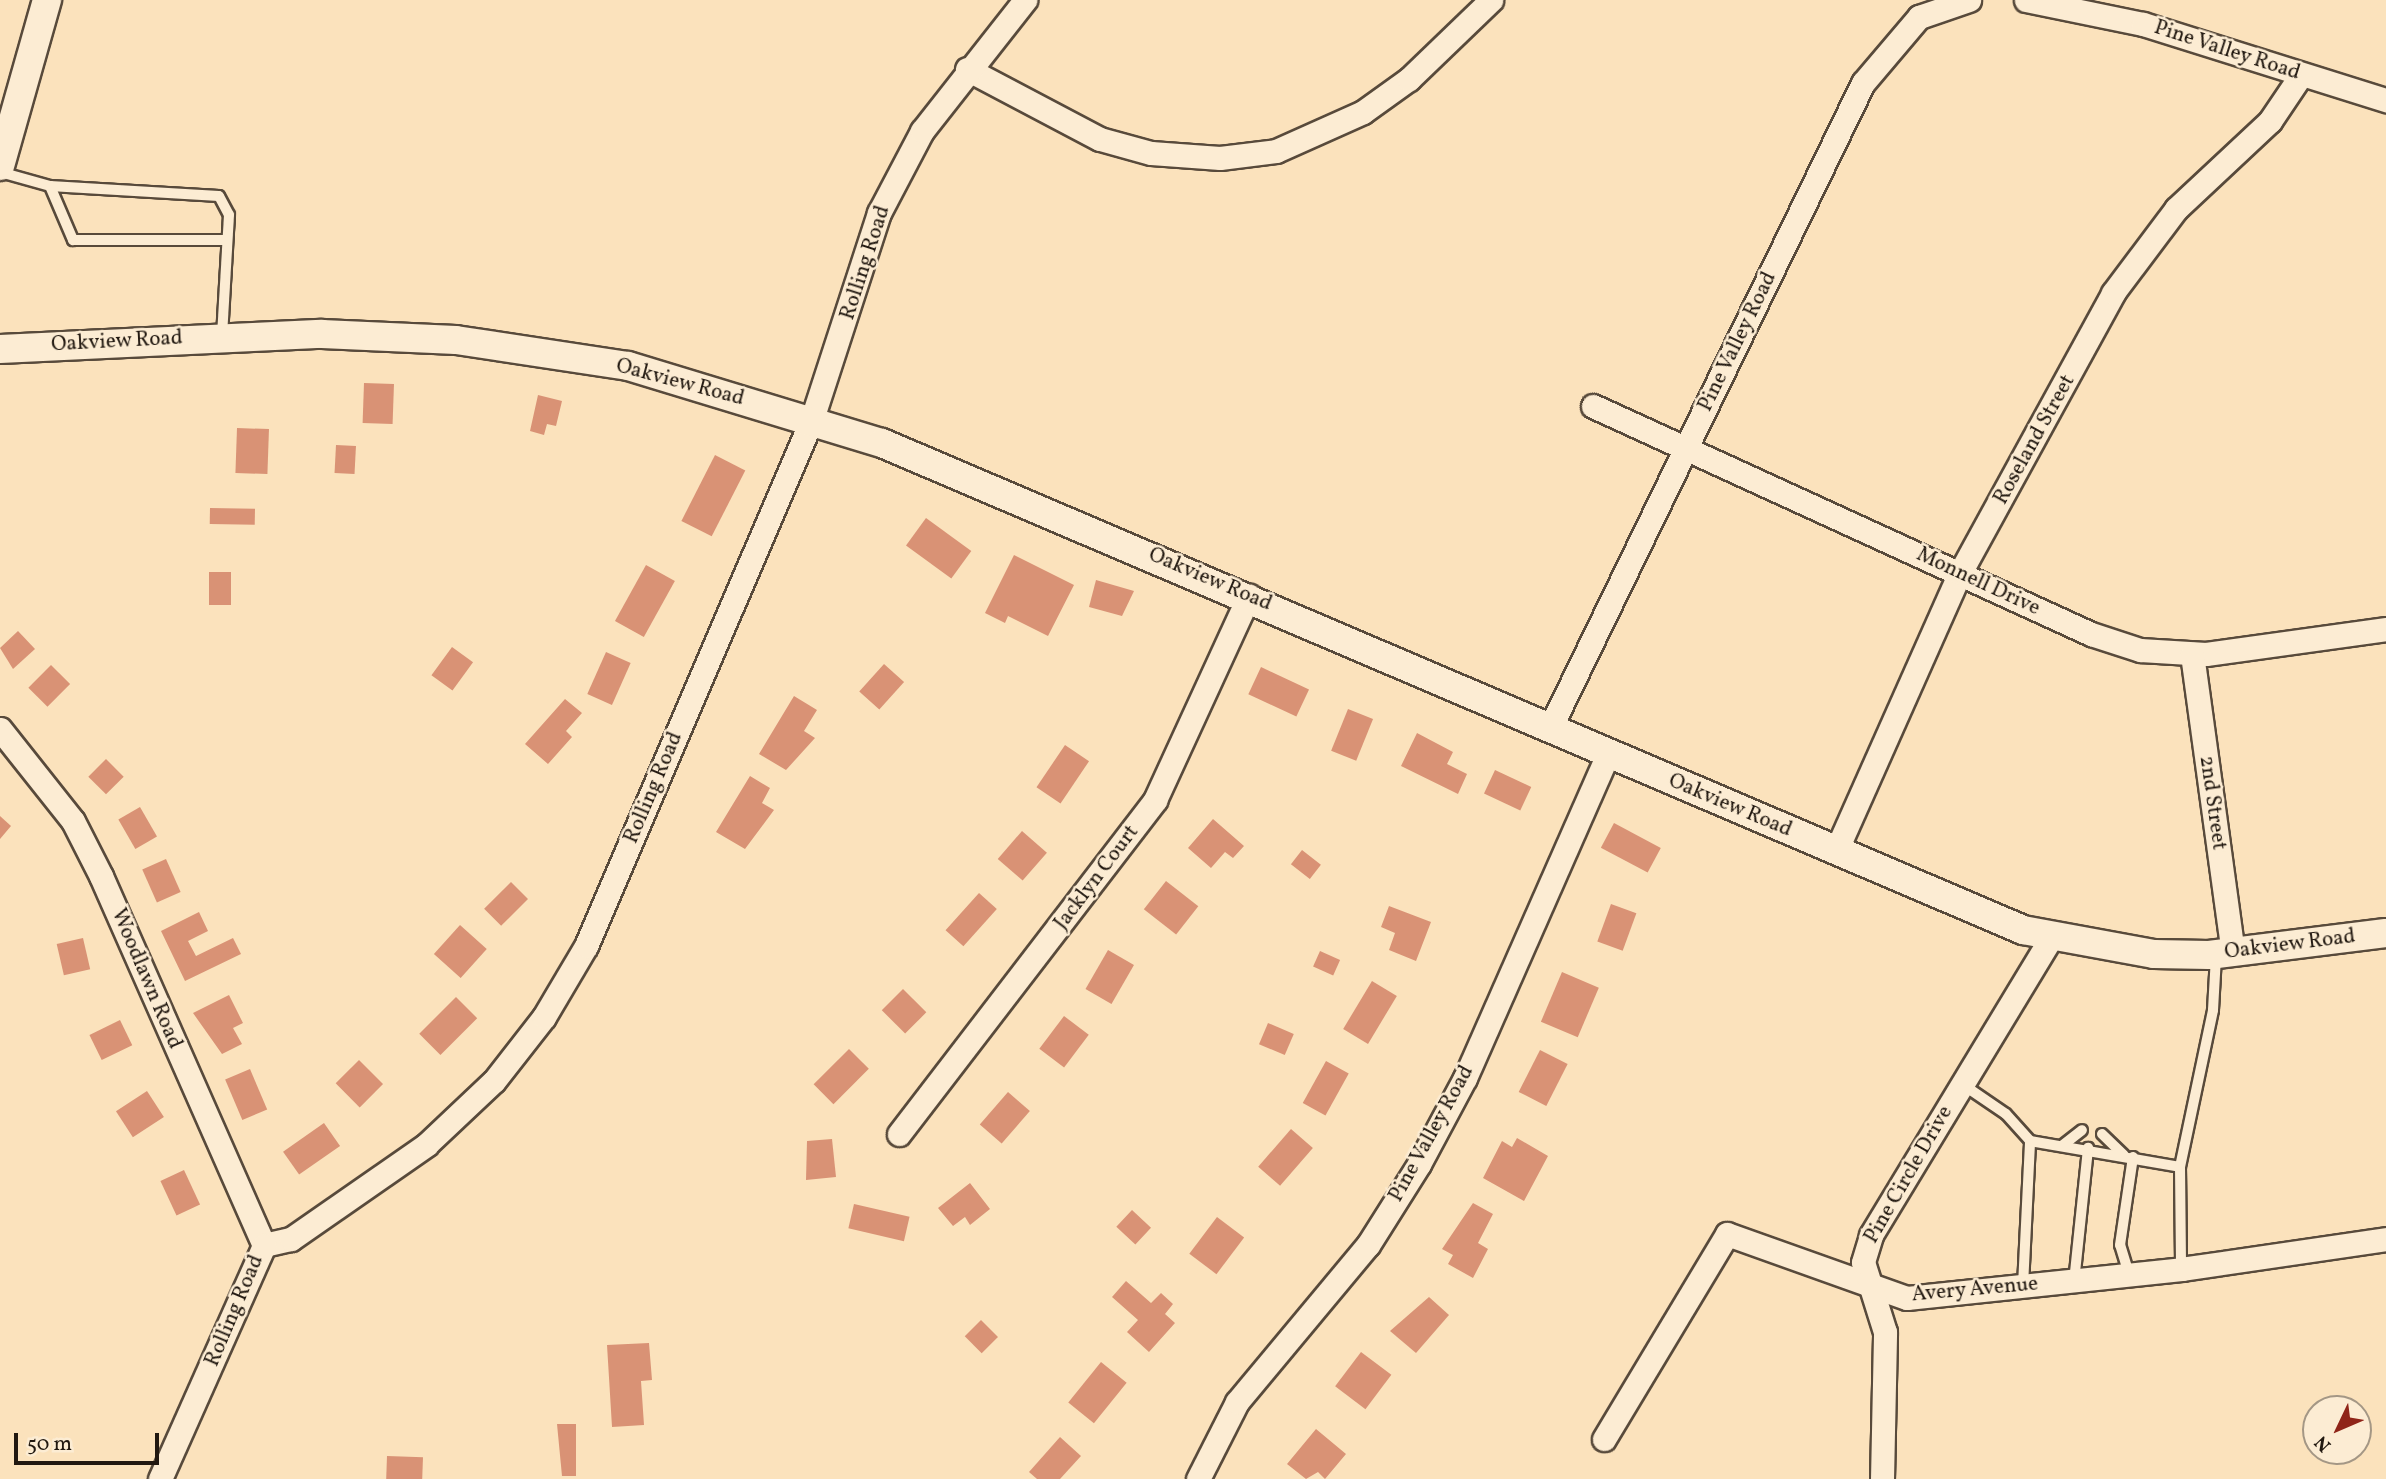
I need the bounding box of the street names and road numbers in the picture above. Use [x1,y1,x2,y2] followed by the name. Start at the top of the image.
[2150,15,2304,87] street label: Pine Valley Road
[836,203,896,323] street label: Rolling Road
[1693,268,1783,416] street label: Pine Valley Road
[50,326,184,358] street label: Oakview Road
[613,354,747,412] street label: Oakview Road
[1989,371,2081,509] street label: Roseland Street
[1912,542,2044,622] street label: Monnell Drive
[1144,543,1276,617] street label: Oakview Road
[619,728,689,848] street label: Rolling Road
[2193,754,2231,852] street label: 2nd Street
[1664,769,1796,843] street label: Oakview Road
[1049,821,1145,935] street label: Jacklyn Court
[105,905,187,1053] street label: Woodlawn Road
[2223,924,2357,966] street label: Oakview Road
[1384,1061,1480,1207] street label: Pine Valley Road
[1859,1102,1959,1248] street label: Pine Circle Drive
[200,1251,270,1371] street label: Rolling Road
[1910,1272,2040,1308] street label: Avery Avenue

